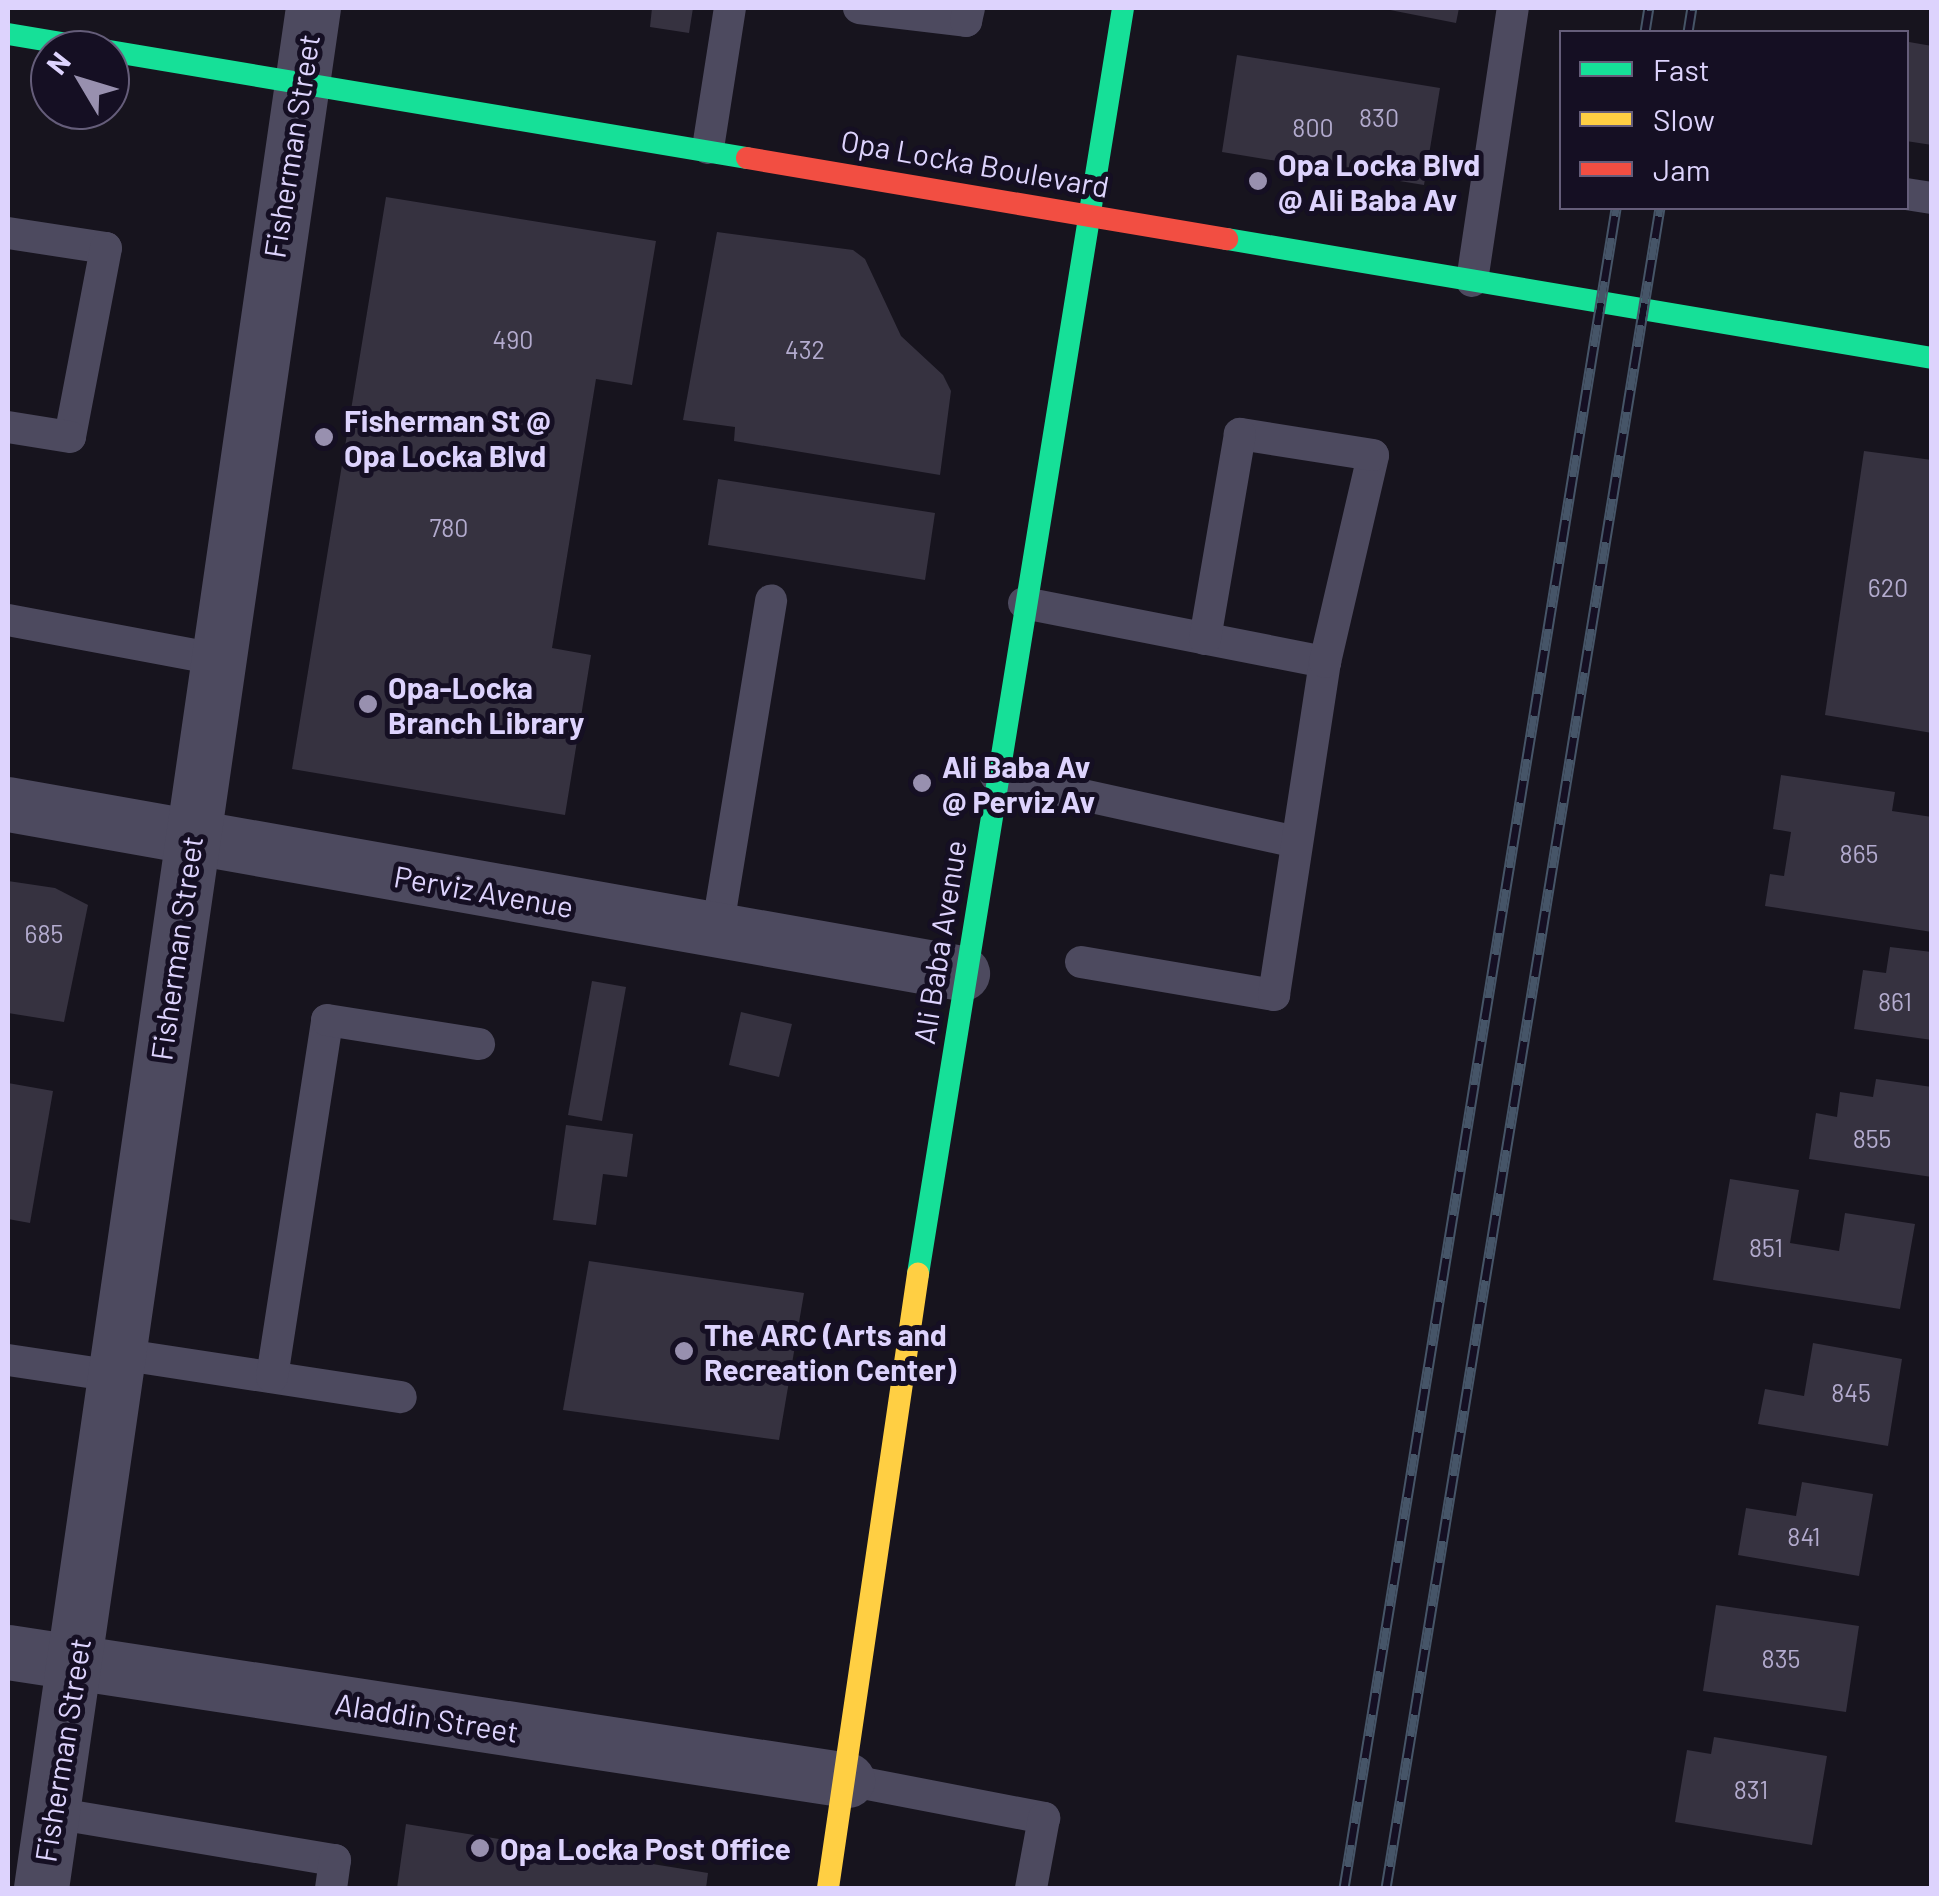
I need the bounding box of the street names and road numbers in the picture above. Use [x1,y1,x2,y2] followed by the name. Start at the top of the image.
[256,31,326,261] street label: Fisherman Street
[838,122,1112,204] street label: Opa Locka Boulevard
[142,833,210,1063] street label: Fisherman Street
[905,838,973,1046] street label: Ali Baba Avenue
[391,858,577,924] street label: Perviz Avenue
[27,1635,97,1865] street label: Fisherman Street
[333,1685,521,1749] street label: Aladdin Street

